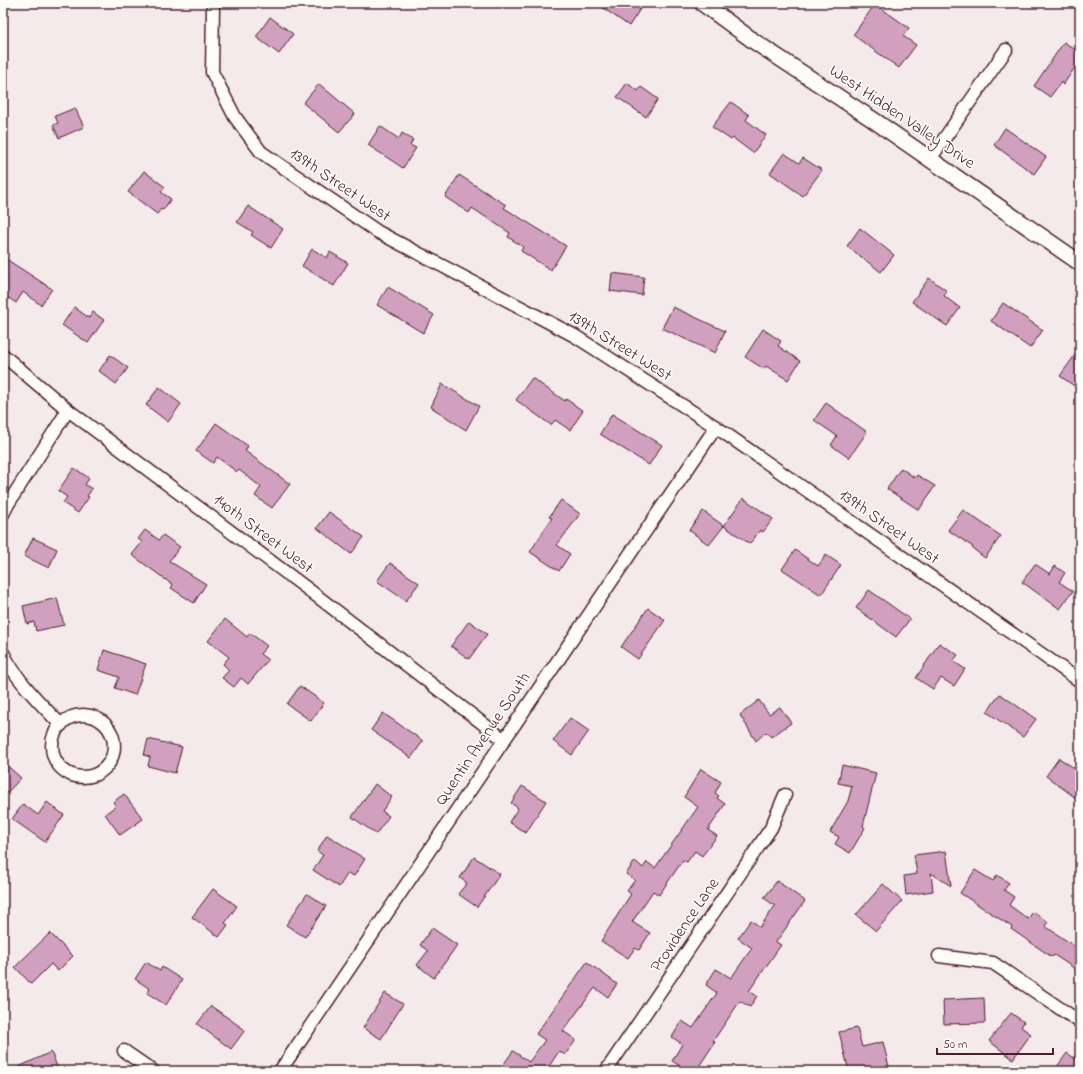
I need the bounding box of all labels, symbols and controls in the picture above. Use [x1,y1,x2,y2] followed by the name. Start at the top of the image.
[823,59,980,176] street label: West Hidden Valley Drive
[284,142,396,228] street label: 139th Street West
[563,304,677,388] street label: 139th Street West
[834,483,945,571] street label: 139th Street West
[208,488,319,580] street label: 140th Street West
[429,667,537,811] street label: Quentin Avenue South
[644,873,726,977] street label: Providence Lane
[937,1030,1053,1056] scale bar
[943,1036,967,1054] text: 50 m

